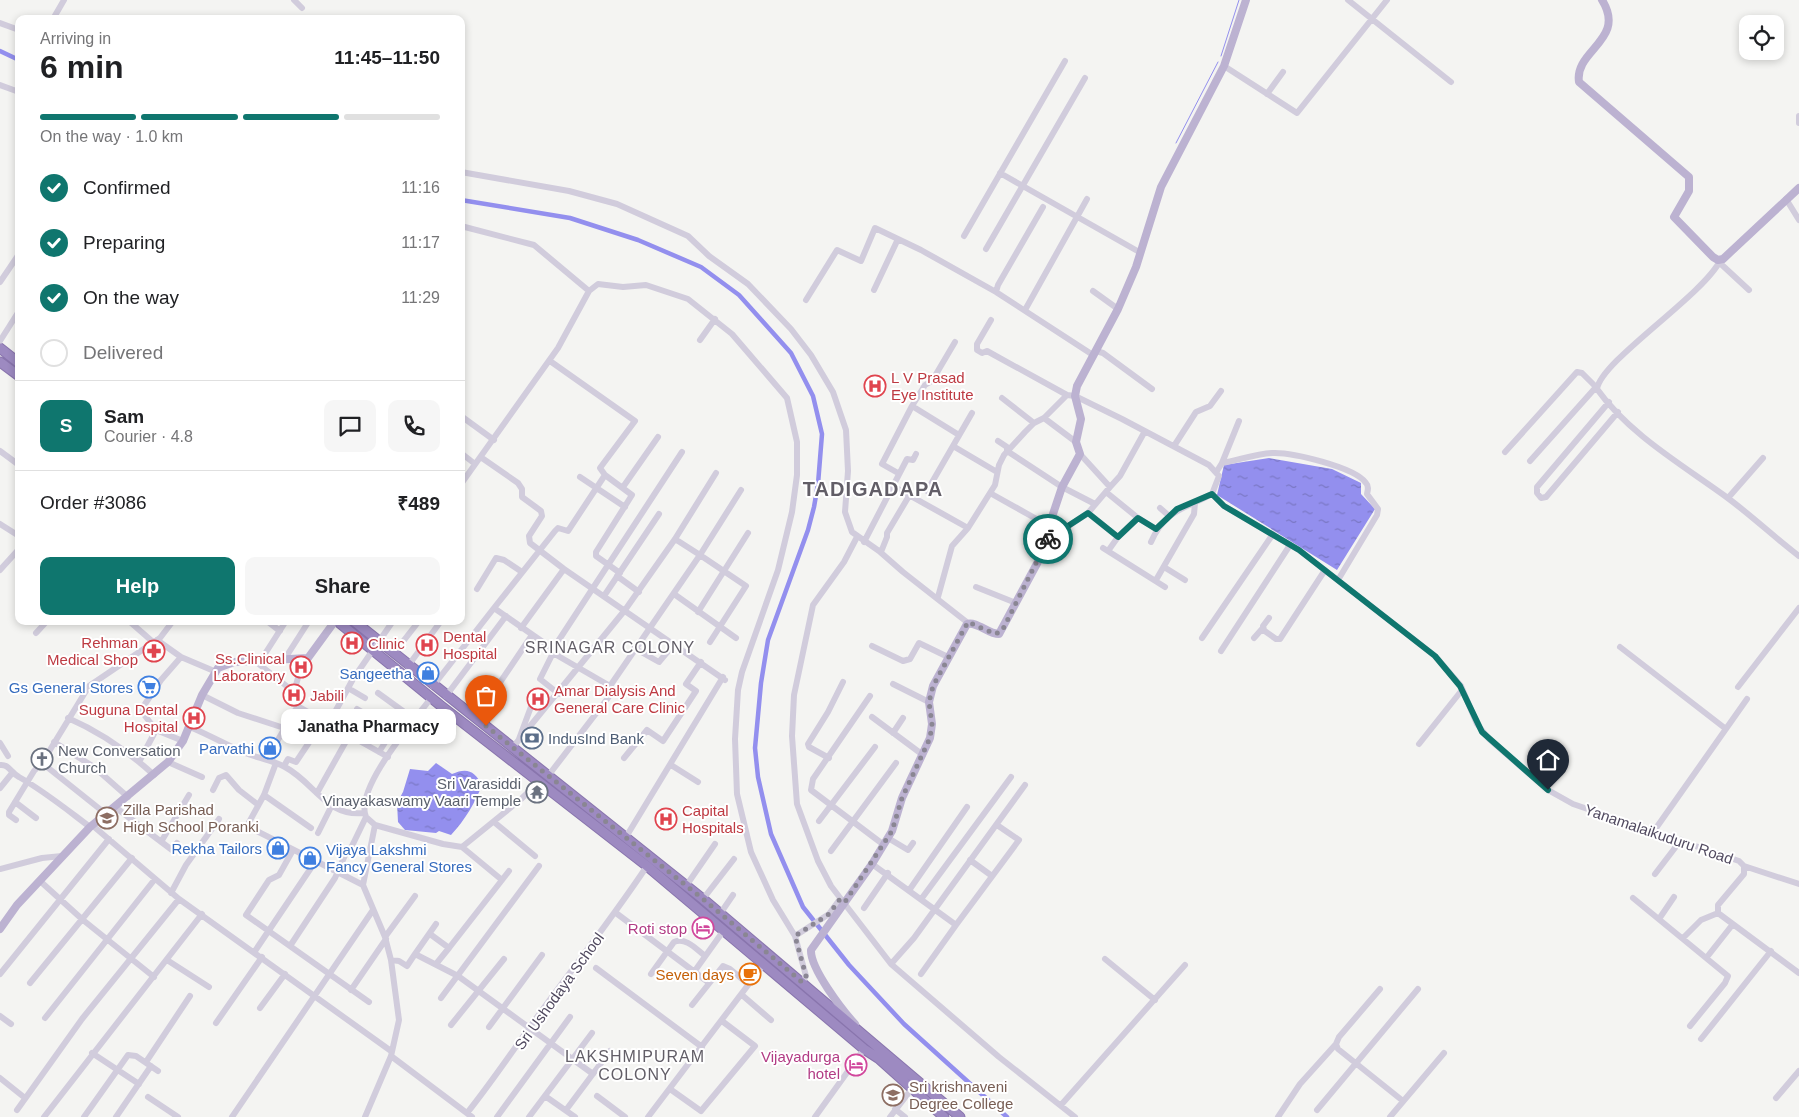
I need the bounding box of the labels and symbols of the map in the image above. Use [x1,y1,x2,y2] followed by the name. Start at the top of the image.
[891,369,974,403] place label: L V Prasad Eye Institute
[863,374,887,398] hospital icon: L V Prasad Eye Institute
[803,478,943,500] district label: TADIGADAPA
[1023,514,1073,564] courier
[443,628,497,662] place label: Dental Hospital
[340,631,364,655] hospital icon: Clinic
[415,633,439,657] hospital icon: Dental Hospital
[47,634,138,668] place label: Rehman Medical Shop
[368,635,405,652] place label: Clinic
[142,639,166,663] pharmacy icon: Rehman Medical Shop
[525,639,695,656] district label: SRINAGAR COLONY
[213,650,285,684] place label: Ss.Clinical Laboratory
[289,655,313,679] hospital icon: Ss.Clinical Laboratory
[416,661,440,685] shop icon: Sangeetha
[339,665,413,682] place label: Sangeetha
[137,675,161,699] supermarket icon: Gs General Stores
[465,675,507,726] pin
[9,679,133,696] place label: Gs General Stores
[554,682,685,716] place label: Amar Dialysis And General Care Clinic
[282,683,306,707] hospital icon: Jabili
[310,687,344,704] place label: Jabili
[526,687,550,711] hospital icon: Amar Dialysis And General Care Clinic
[79,701,178,735] place label: Suguna Dental Hospital
[182,706,206,730] hospital icon: Suguna Dental Hospital
[281,708,456,744] callout: Janatha Pharmacy
[520,726,544,750] bank icon: IndusInd Bank
[548,730,644,747] place label: IndusInd Bank
[258,736,282,760] shop icon: Parvathi
[1527,739,1569,790] pin
[199,740,254,757] place label: Parvathi
[58,742,181,776] place label: New Conversation Church
[30,747,54,771] church icon: New Conversation Church
[323,775,521,809] place label: Sri Varasiddi Vinayakaswamy Vaari Temple
[525,780,549,804] temple icon: Sri Varasiddi Vinayakaswamy Vaari Temple
[123,801,259,835] place label: Zilla Parishad High School Poranki
[1583,801,1735,867] street label: Yanamalaikuduru Road
[682,802,744,836] place label: Capital Hospitals
[95,806,119,830] school or university icon: Zilla Parishad High School Poranki
[654,807,678,831] hospital icon: Capital Hospitals
[266,836,290,860] shop icon: Rekha Tailors
[171,840,262,857] place label: Rekha Tailors
[326,841,472,875] place label: Vijaya Lakshmi Fancy General Stores
[298,846,322,870] shop icon: Vijaya Lakshmi Fancy General Stores
[691,916,715,940] hotel icon: Roti stop
[628,920,687,937] place label: Roti stop
[511,929,607,1053] street label: Sri Ushodaya School
[738,962,762,986] cafe icon: Seven days
[656,966,734,983] place label: Seven days
[565,1048,705,1083] district label: LAKSHMIPURAM COLONY
[761,1048,841,1082] place label: Vijayadurga hotel
[844,1053,868,1077] hotel icon: Vijayadurga hotel
[909,1078,1013,1112] place label: Sri krishnaveni Degree College
[881,1083,905,1107] school or university icon: Sri krishnaveni Degree College

